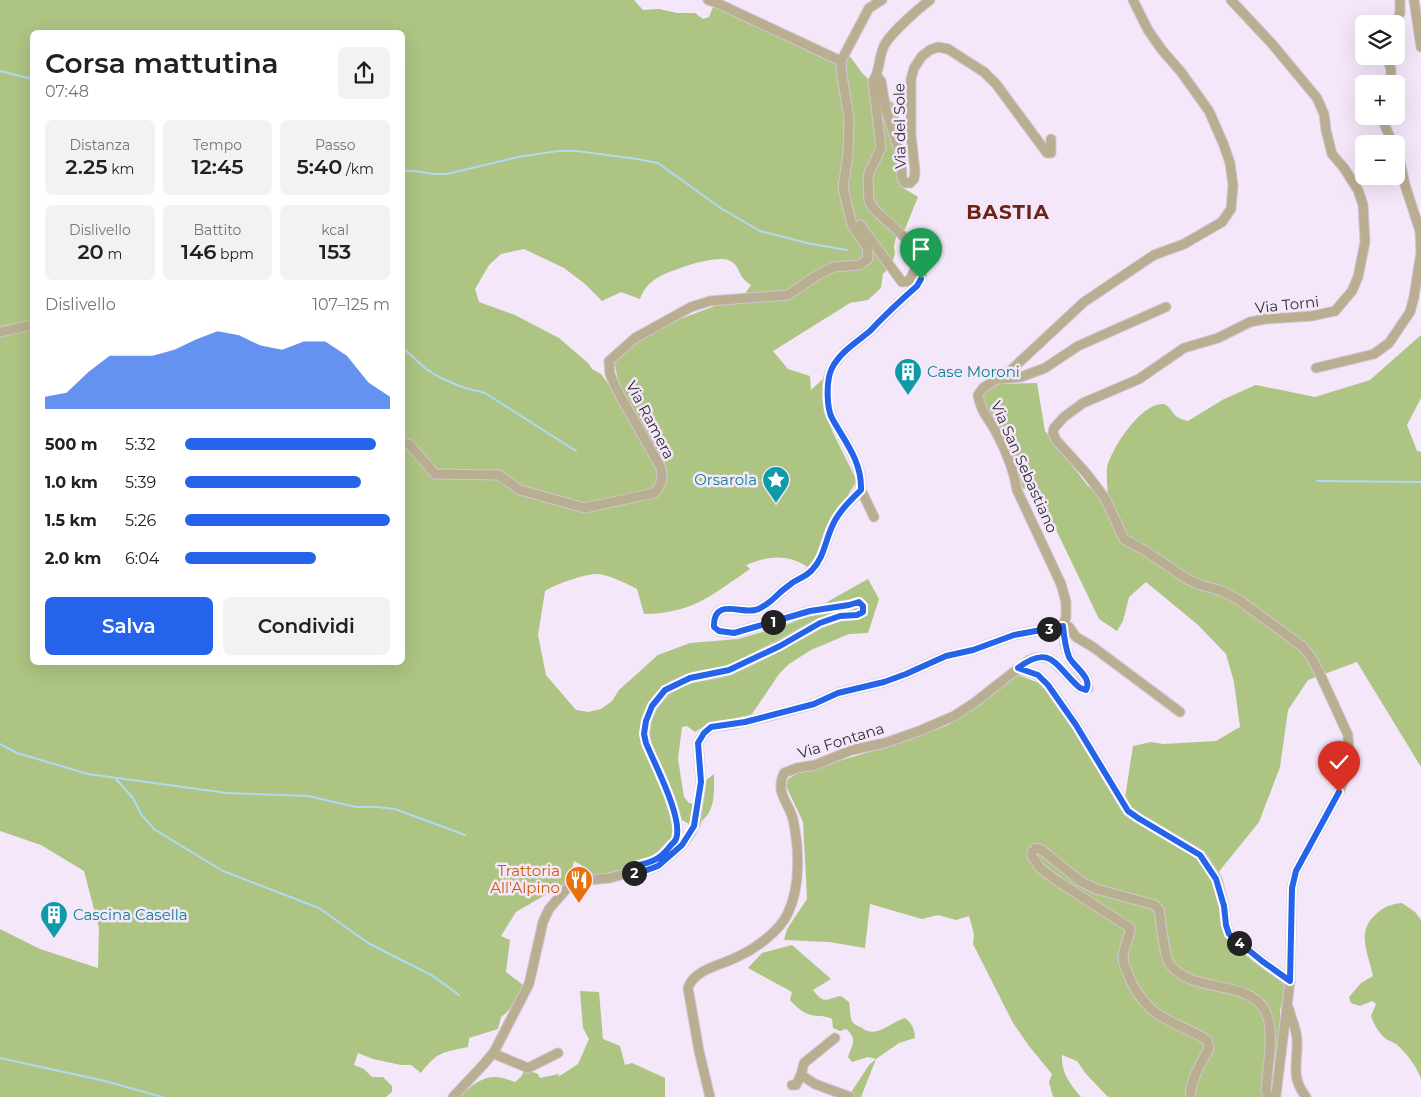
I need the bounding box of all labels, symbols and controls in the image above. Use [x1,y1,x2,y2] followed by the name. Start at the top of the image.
[1355,15,1405,185] map controls
[1355,15,1405,65] button: layers
[45,46,279,80] text: Corsa mattutina
[338,47,390,99] button: share
[1355,75,1405,125] button: +
[45,82,89,101] text: 07:48
[889,83,910,169] street label: Via del Sole
[1355,135,1405,185] button: −
[69,136,130,154] text: Distanza
[193,136,242,154] text: Tempo
[315,136,355,154] text: Passo
[65,154,108,179] text: 2.25
[192,154,243,179] text: 12:45
[296,154,342,179] text: 5:40
[108,160,134,178] text: km
[342,160,374,178] text: /km
[966,200,1050,224] district label: BASTIA
[69,221,131,239] text: Dislivello
[194,221,241,239] text: Battito
[321,221,349,239] text: kcal
[900,228,942,279] pin
[907,235,935,263] icon: arrive
[77,239,104,264] text: 20
[181,239,216,264] text: 146
[319,239,351,264] text: 153
[104,245,122,263] text: m
[216,245,254,263] text: bpm
[1254,292,1320,317] street label: Via Torni
[45,295,116,314] text: Dislivello
[312,295,390,314] text: 107–125 m
[893,357,923,396] building icon: Case Moroni
[927,362,1020,381] place label: Case Moroni
[622,377,679,462] street label: Via Ramera
[987,398,1062,536] street label: Via San Sebastiano
[45,435,98,454] text: 500 m
[125,435,155,454] text: 5:32
[761,465,791,504] place icon: Orsarola
[694,470,757,489] place label: Orsarola
[45,473,98,492] text: 1.0 km
[125,473,156,492] text: 5:39
[45,511,97,530] text: 1.5 km
[125,511,156,530] text: 5:26
[45,549,101,568] text: 2.0 km
[125,549,159,568] text: 6:04
[45,597,213,655] button: Salva
[223,597,390,655] button: Condividi
[760,610,786,634] pin: 1
[771,613,776,631] text: 1
[1036,616,1062,642] pin: 3
[1045,620,1054,638] text: 3
[795,718,886,763] street label: Via Fontana
[1318,741,1360,792] pin
[1325,748,1353,776] icon: check
[622,860,646,886] pin: 2
[490,861,560,897] place label: Trattoria All'Alpino
[630,864,639,882] text: 2
[564,865,594,904] restaurant icon: Trattoria All'Alpino
[39,900,69,939] building icon: Cascina Casella
[73,905,188,924] place label: Cascina Casella
[1226,930,1252,956] pin: 4
[1235,934,1244,952] text: 4

